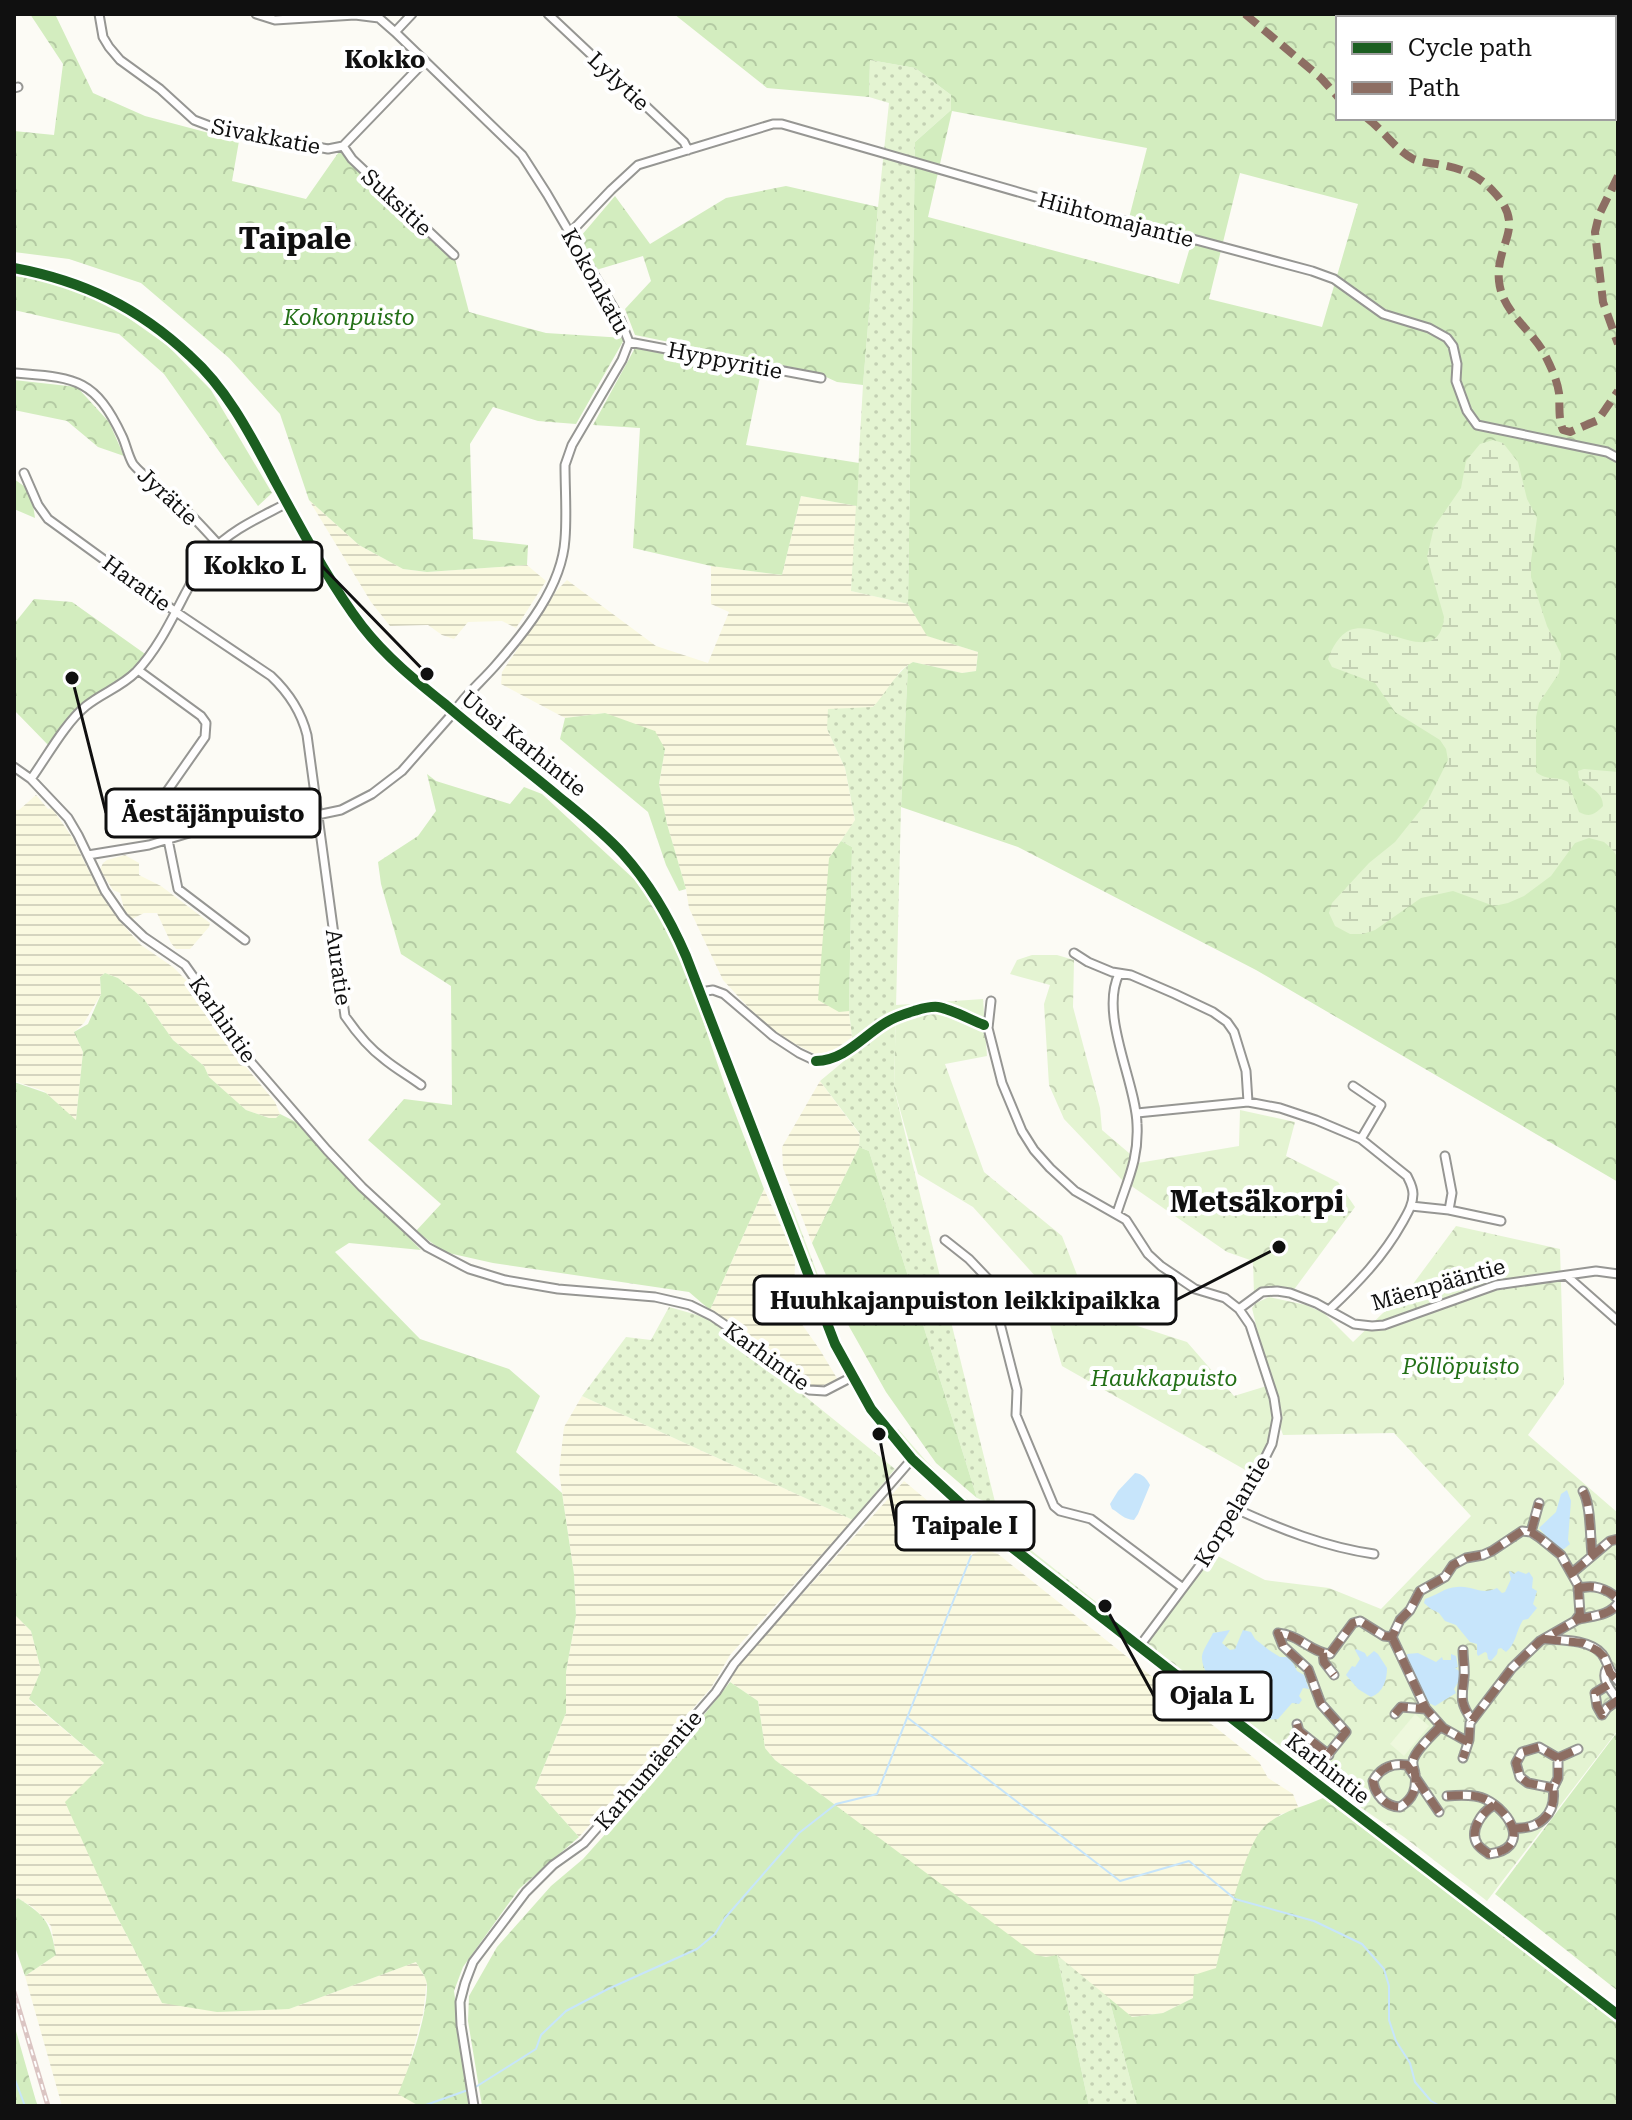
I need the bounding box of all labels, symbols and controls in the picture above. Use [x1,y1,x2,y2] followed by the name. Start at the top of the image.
[1336,16,1616,120] legend
[1408,34,1532,62] text: Cycle path
[344,46,426,74] district label: Kokko
[583,47,654,116] street label: Lylytie
[1408,74,1460,102] text: Path
[209,114,323,159] street label: Sivakkatie
[357,164,437,241] street label: Suksitie
[1035,187,1196,252] street label: Hiihtomajantie
[239,221,351,256] district label: Taipale
[556,224,635,339] street label: Kokonkatu
[283,305,414,330] park label: Kokonpuisto
[666,337,784,384] street label: Hyppyritie
[133,462,203,530] street label: Jyrätie
[187,542,322,590] callout: Kokko L
[98,550,176,616] street label: Haratie
[204,552,306,580] text: Kokko L
[456,685,591,801] street label: Uusi Karhintie
[106,789,320,837] callout: Äestäjänpuisto
[122,798,304,828] text: Äestäjänpuisto
[321,927,356,1007] street label: Auratie
[184,971,261,1067] street label: Karhintie
[1170,1184,1344,1219] district label: Metsäkorpi
[1368,1253,1508,1316] street label: Mäenpääntie
[754,1276,1176,1324] callout: Huuhkajanpuiston leikkipaikka
[770,1287,1160,1315] text: Huuhkajanpuiston leikkipaikka
[719,1317,814,1396] street label: Karhintie
[1401,1354,1520,1379] park label: Pöllöpuisto
[1090,1366,1237,1391] park label: Haukkapuisto
[1190,1451,1275,1571] street label: Korpelantie
[896,1502,1034,1550] callout: Taipale I
[912,1512,1018,1540] text: Taipale I
[1154,1672,1271,1720] callout: Ojala L
[1170,1682,1254,1710] text: Ojala L
[590,1706,707,1835] street label: Karhumäentie
[1281,1728,1375,1809] street label: Karhintie

